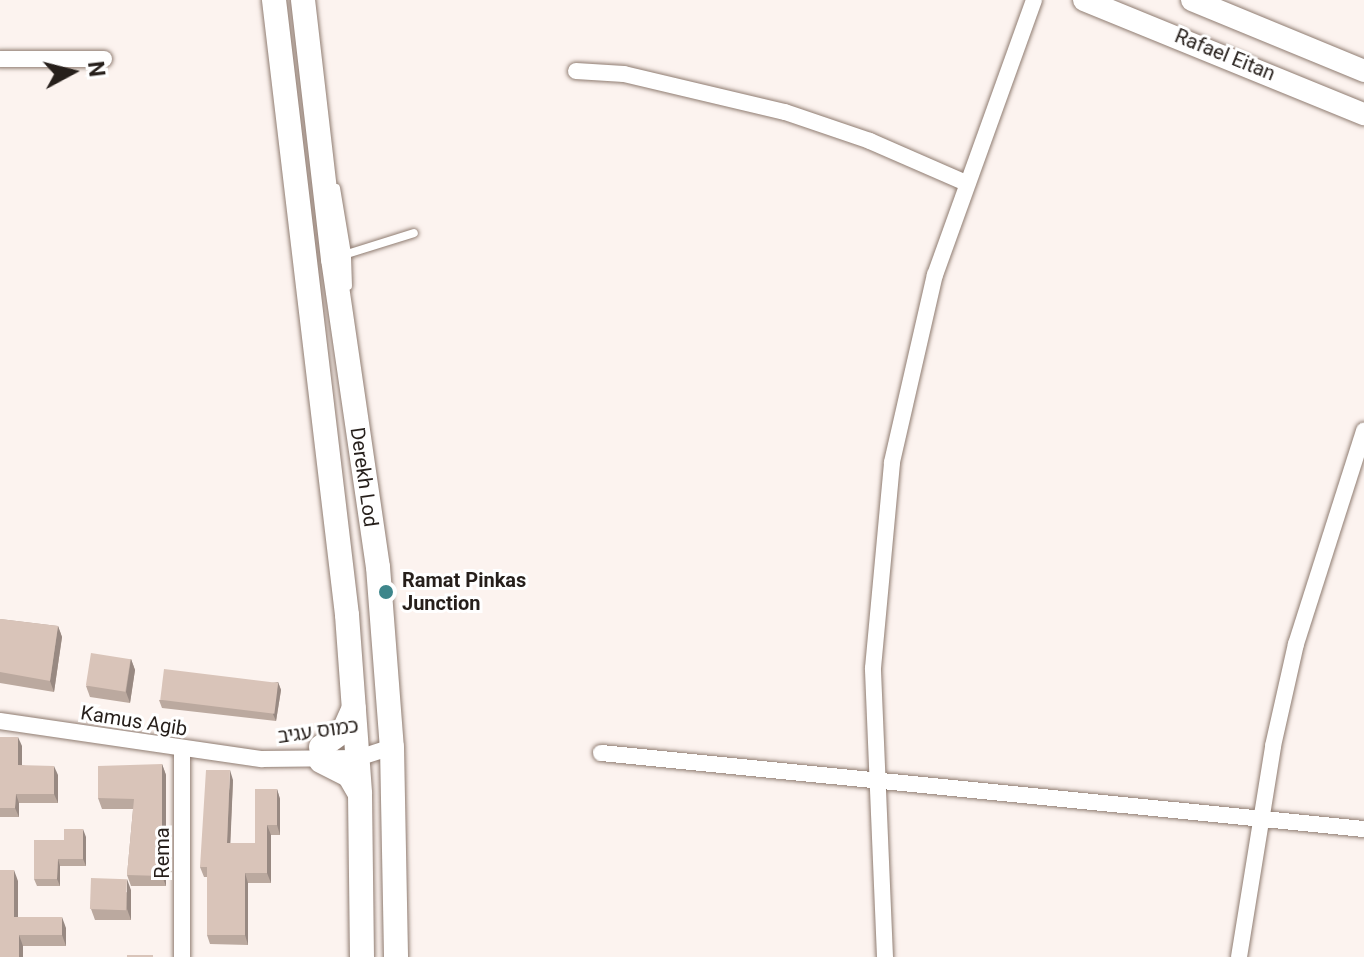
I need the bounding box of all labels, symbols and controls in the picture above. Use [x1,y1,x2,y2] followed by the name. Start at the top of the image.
[1171,24,1279,86] street label: Rafael Eitan
[32,32,112,112] north arrow
[83,60,110,78] text: N
[345,426,383,528] street label: Derekh Lod
[402,568,526,615] place label: Ramat Pinkas Junction
[377,583,395,601] marker: Ramat Pinkas Junction
[79,701,189,741] street label: Kamus Agib
[276,713,360,749] street label: כמוס עגיב
[150,827,174,879] street label: Rema

